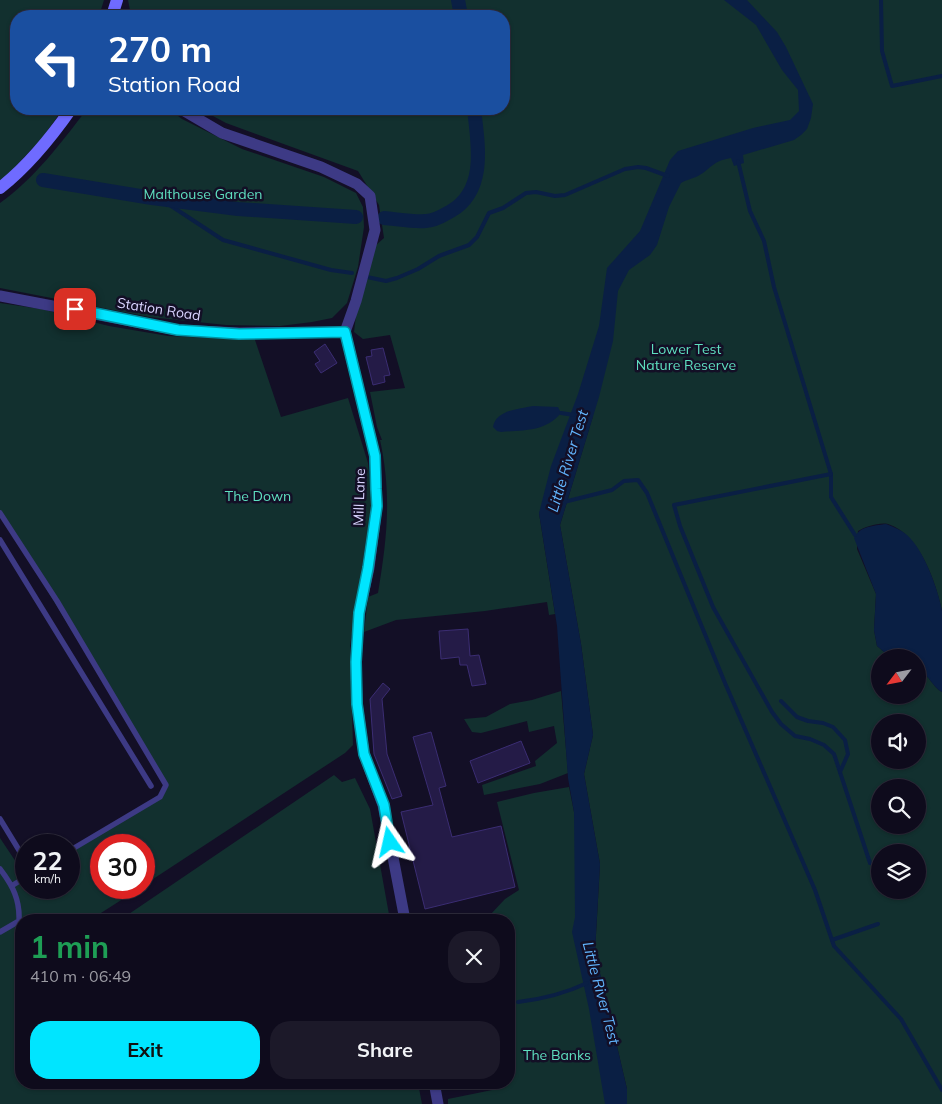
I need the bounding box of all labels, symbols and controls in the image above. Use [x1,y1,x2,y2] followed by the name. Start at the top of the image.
[108,27,212,71] text: 270 m
[25,30,90,95] icon: left
[108,70,241,98] text: Station Road
[144,185,262,203] park label: Malthouse Garden
[54,288,96,330] pin
[116,294,202,324] street label: Station Road
[61,295,89,323] icon: arrive
[636,340,736,374] park label: Lower Test Nature Reserve
[543,407,592,514] water label: Little River Test
[349,468,369,526] street label: Mill Lane
[225,487,291,505] park label: The Down
[871,649,926,704] north arrow
[871,649,926,899] map controls
[871,714,926,769] button: sound
[871,779,926,834] button: search
[363,815,415,867] position arrow
[90,834,155,899] speed limit sign: 30
[871,844,926,899] button: layers
[32,845,63,876] text: 22
[34,871,61,886] text: km/h
[30,928,109,966] text: 1 min
[448,931,500,983] button: close
[579,939,625,1047] water label: Little River Test
[30,966,131,986] text: 410 m · 06:49
[30,1021,260,1079] button: Exit
[270,1021,500,1079] button: Share
[523,1046,591,1064] park label: The Banks

